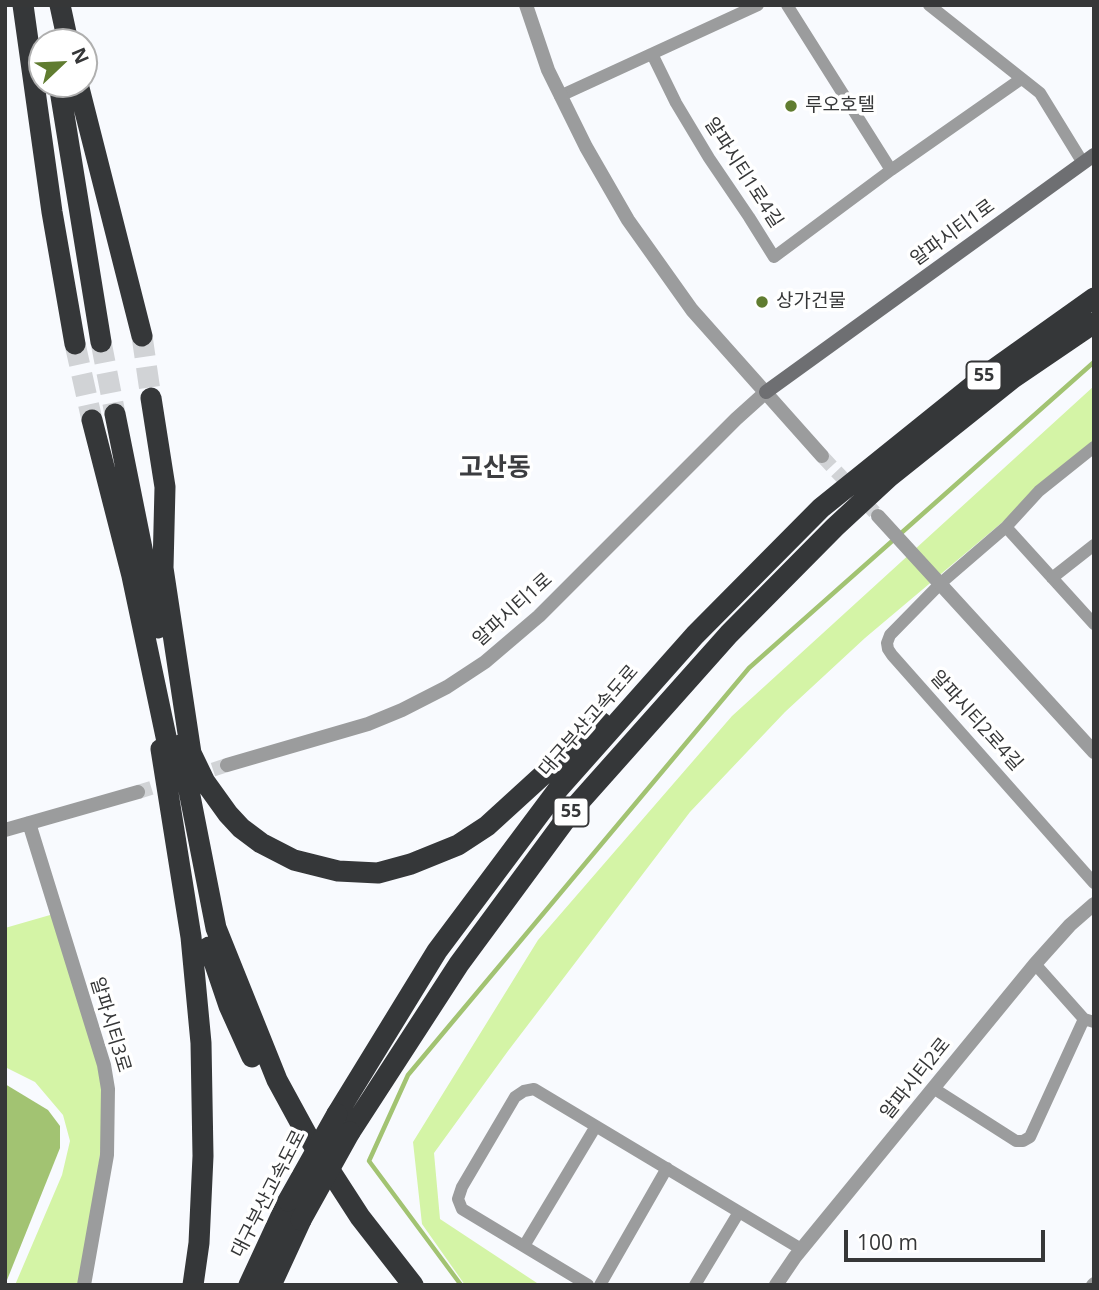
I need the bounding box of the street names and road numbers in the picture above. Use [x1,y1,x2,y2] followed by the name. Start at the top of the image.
[699,114,787,232] street label: 알파시티1로4길
[907,195,999,271] street label: 알파시티1로
[967,362,1002,390] road number: 55
[469,569,557,651] street label: 알파시티1로
[535,661,643,781] street label: 대구부산고속도로
[925,666,1027,776] street label: 알파시티2로4길
[554,798,588,826] road number: 55
[85,975,135,1075] street label: 알파시티3로
[876,1034,956,1124] street label: 알파시티2로
[227,1127,311,1261] street label: 대구부산고속도로

